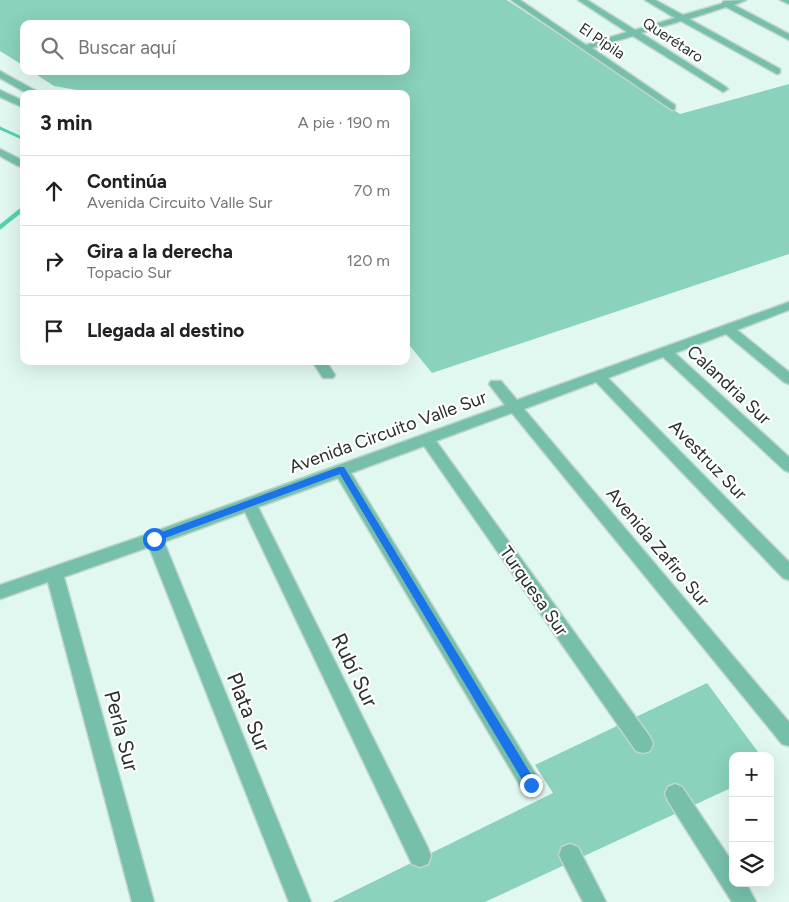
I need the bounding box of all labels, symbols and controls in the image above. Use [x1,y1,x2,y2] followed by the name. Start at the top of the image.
[639,14,707,66] street label: Querétaro
[576,19,628,63] street label: El Pípila
[20,20,410,75] search box
[38,34,66,62] icon: search
[78,36,176,59] text: Buscar aquí
[40,110,92,135] text: 3 min
[298,113,390,132] text: A pie · 190 m
[87,170,167,193] text: Continúa
[40,177,68,205] icon: ahead
[354,181,390,200] text: 70 m
[87,193,272,212] text: Avenida Circuito Valle Sur
[87,240,233,263] text: Gira a la derecha
[40,247,68,275] icon: right
[347,251,390,270] text: 120 m
[87,263,172,282] text: Topacio Sur
[40,317,68,345] icon: arrive
[87,319,244,342] text: Llegada al destino
[682,340,776,430] street label: Calandria Sur
[286,386,490,478] street label: Avenida Circuito Valle Sur
[664,415,752,505] street label: Avestruz Sur
[602,483,714,611] street label: Avenida Zafiro Sur
[143,528,166,551] route start
[495,542,573,640] street label: Turquesa Sur
[326,629,384,711] street label: Rubí Sur
[222,669,276,755] street label: Plata Sur
[99,688,145,774] street label: Perla Sur
[729,752,774,887] map controls
[729,752,774,797] button: +
[520,774,543,797] route end
[729,797,774,842] button: −
[729,842,774,887] button: layers

